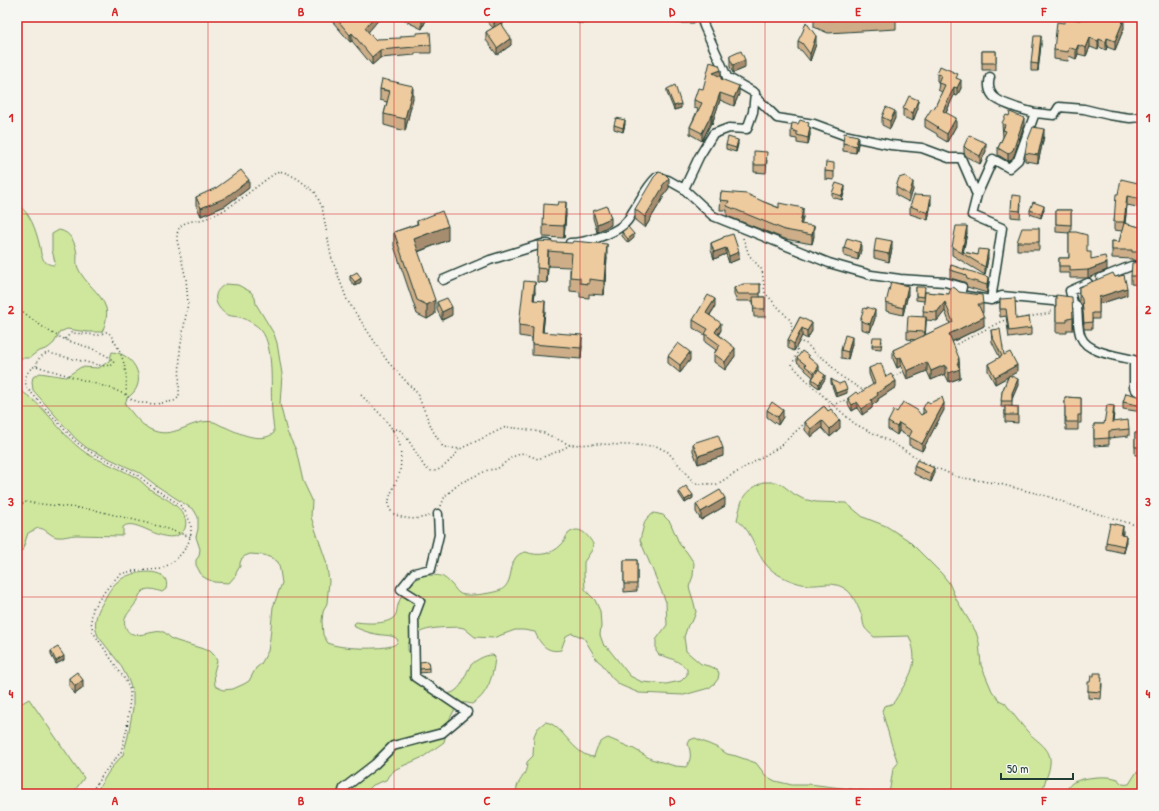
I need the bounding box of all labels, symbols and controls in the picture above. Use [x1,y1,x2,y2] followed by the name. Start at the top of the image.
[112,2,119,20] text: A
[298,2,305,20] text: B
[483,2,491,20] text: C
[669,2,676,20] text: D
[855,2,861,20] text: E
[1041,2,1048,20] text: F
[9,108,14,126] text: 1
[1146,108,1151,126] text: 1
[8,300,15,318] text: 2
[1145,300,1152,318] text: 2
[8,492,14,510] text: 3
[1145,492,1151,510] text: 3
[9,684,14,702] text: 4
[1146,684,1151,702] text: 4
[1001,755,1073,781] scale bar
[1007,760,1028,777] text: 50 m
[112,791,119,809] text: A
[298,791,305,809] text: B
[483,791,491,809] text: C
[669,791,676,809] text: D
[855,791,861,809] text: E
[1041,791,1048,809] text: F

